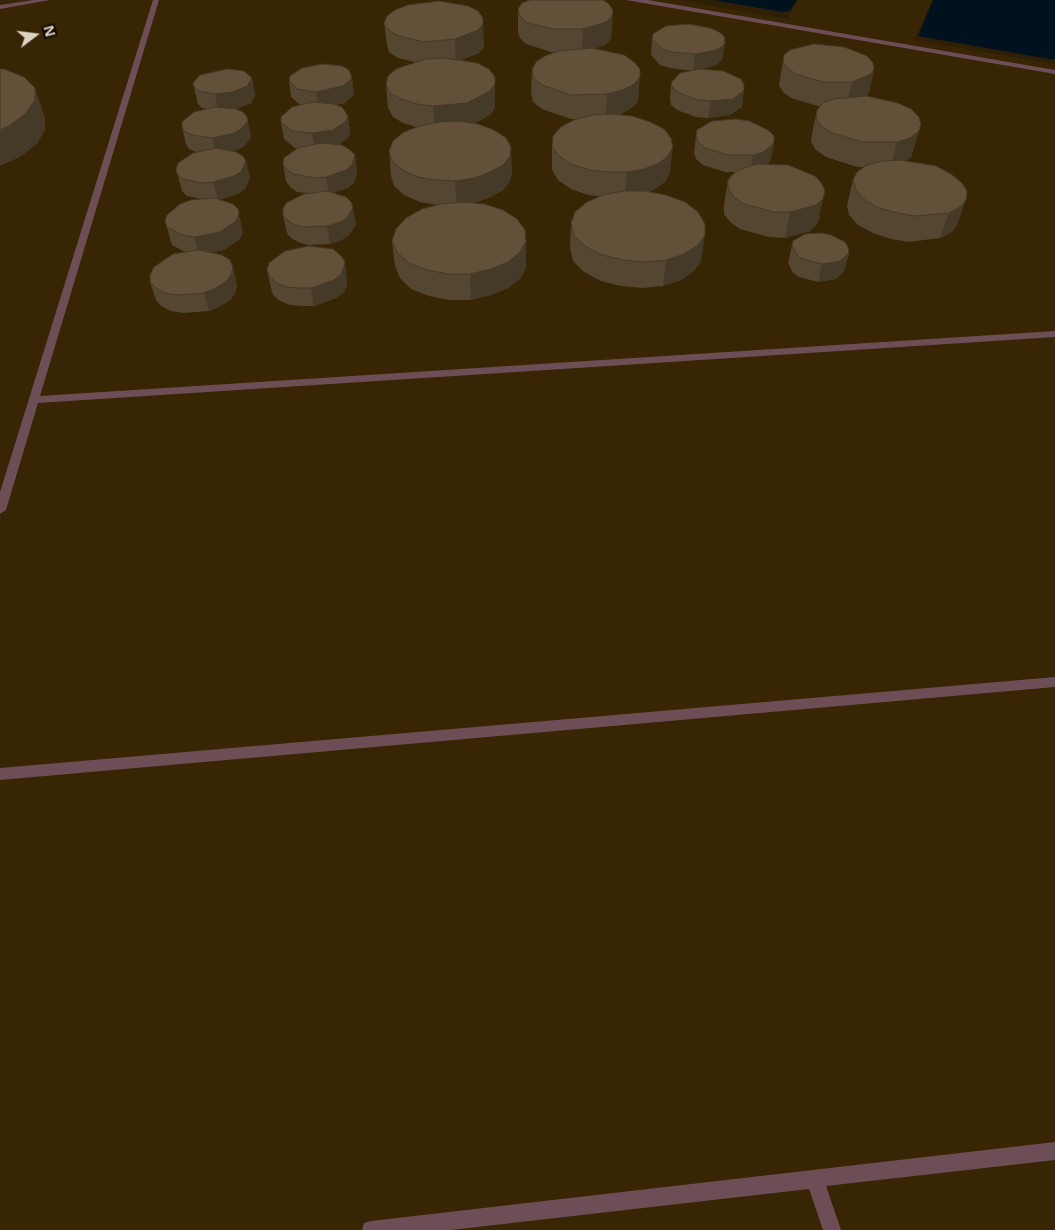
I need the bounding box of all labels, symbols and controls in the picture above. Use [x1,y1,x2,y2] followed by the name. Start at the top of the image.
[10,10,60,60] north arrow
[39,23,61,39] text: N

